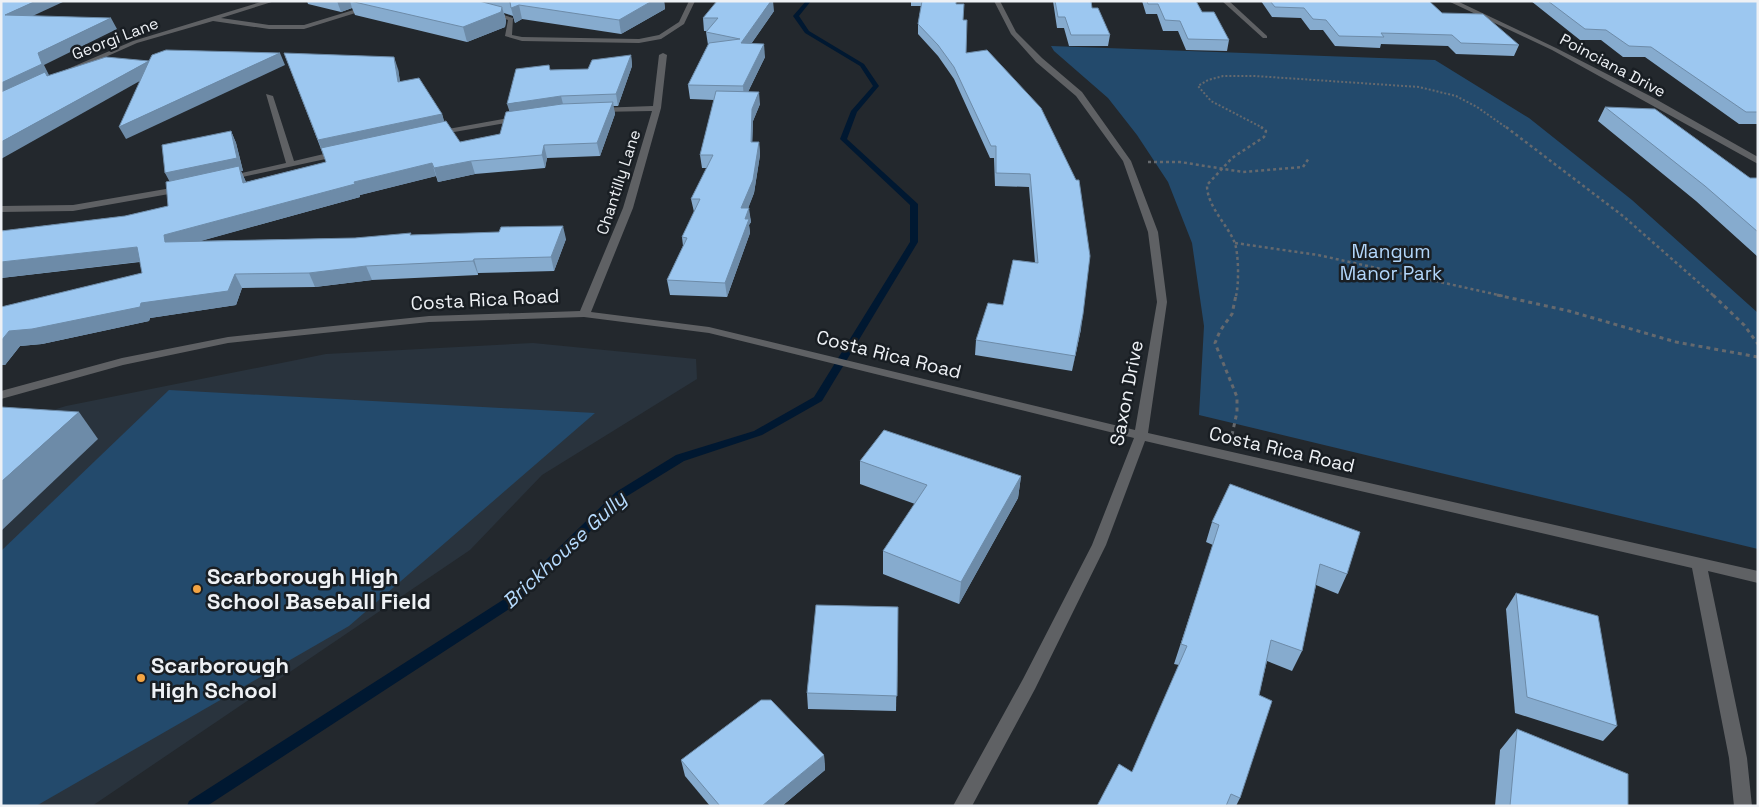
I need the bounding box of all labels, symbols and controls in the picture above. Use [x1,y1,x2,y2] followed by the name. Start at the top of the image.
[69,12,162,65] street label: Georgi Lane
[1556,29,1669,102] street label: Poinciana Drive
[592,127,645,237] street label: Chantilly Lane
[1340,239,1442,286] park label: Mangum Manor Park
[410,283,560,316] street label: Costa Rica Road
[814,324,964,385] street label: Costa Rica Road
[1104,338,1149,448] street label: Saxon Drive
[1207,421,1357,478] street label: Costa Rica Road
[497,485,633,614] water label: Brickhouse Gully
[207,562,431,615] place label: Scarborough High School Baseball Field
[191,583,203,595] marker: Scarborough High School Baseball Field
[151,651,289,704] place label: Scarborough High School
[135,672,147,684] marker: Scarborough High School

